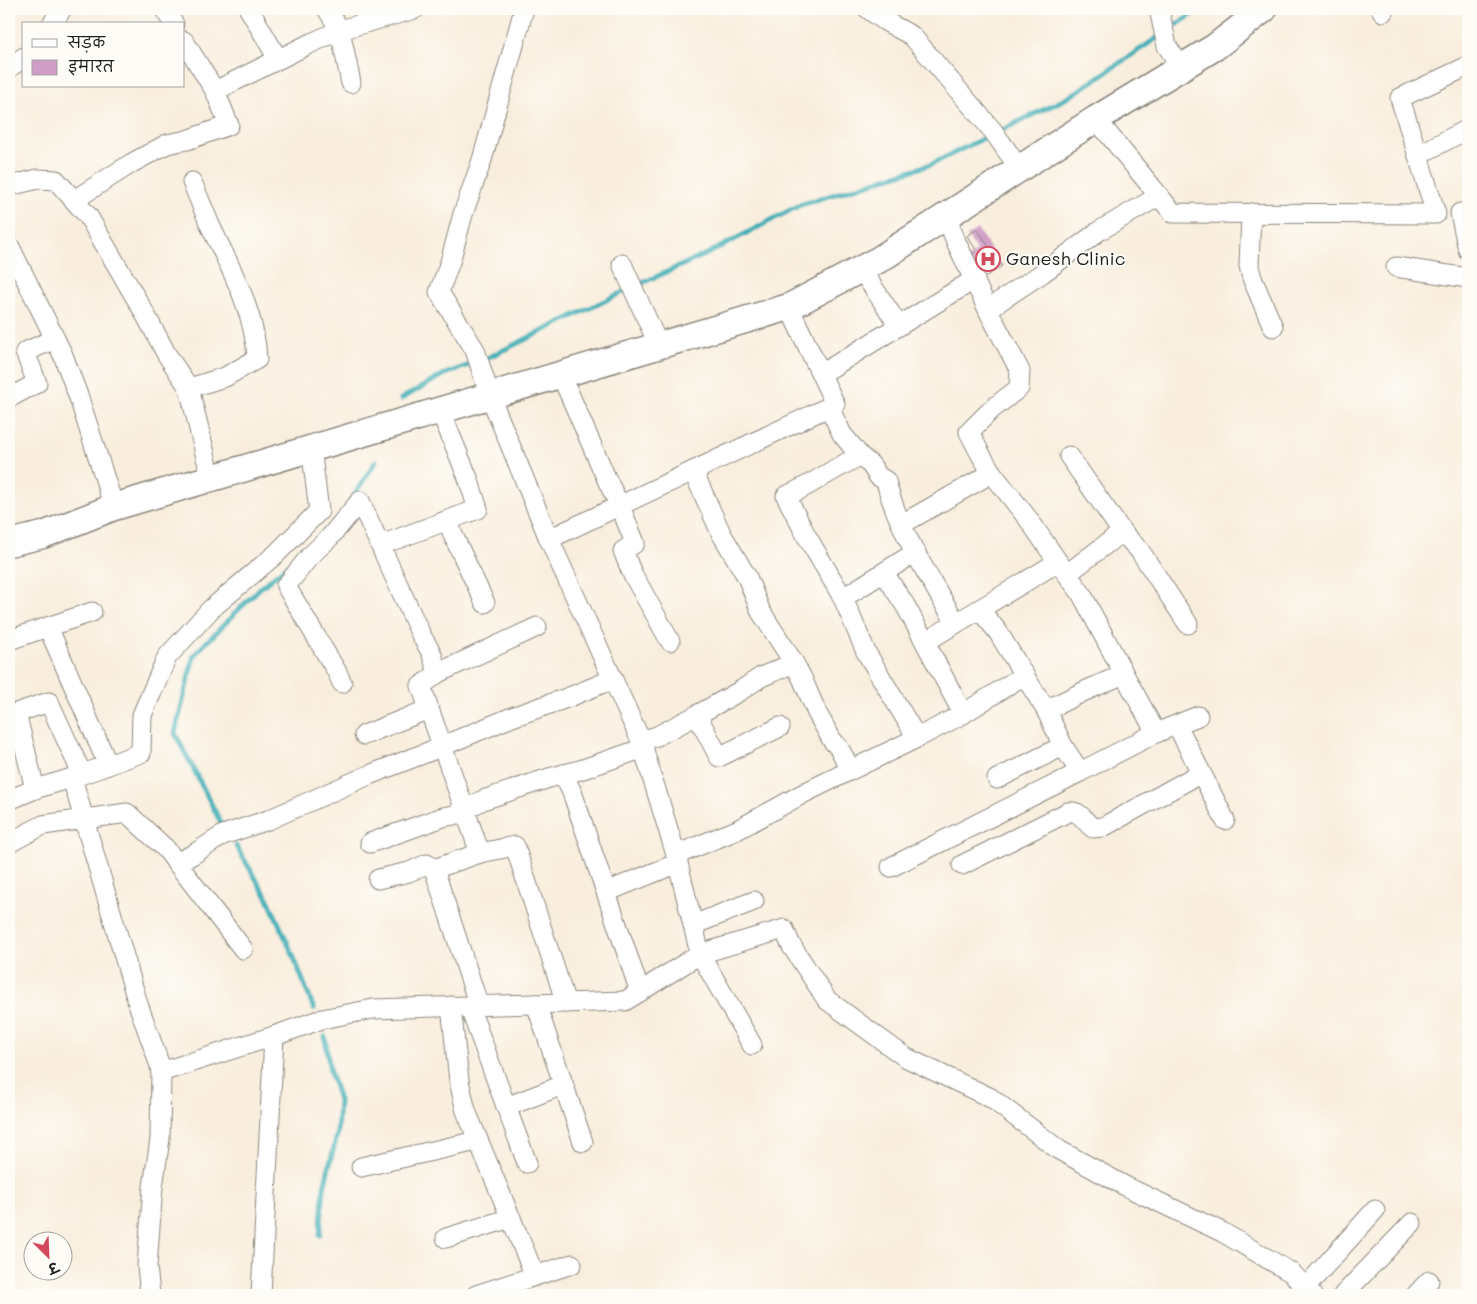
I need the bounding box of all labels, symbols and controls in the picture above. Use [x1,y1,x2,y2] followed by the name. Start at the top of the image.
[22,22,185,88] legend
[67,32,106,53] text: सड़क
[68,56,115,76] text: इमारत
[975,246,1001,272] hospital icon: Ganesh Clinic
[1006,246,1125,270] place label: Ganesh Clinic
[22,1232,72,1282] north arrow
[44,1257,63,1280] text: उ

